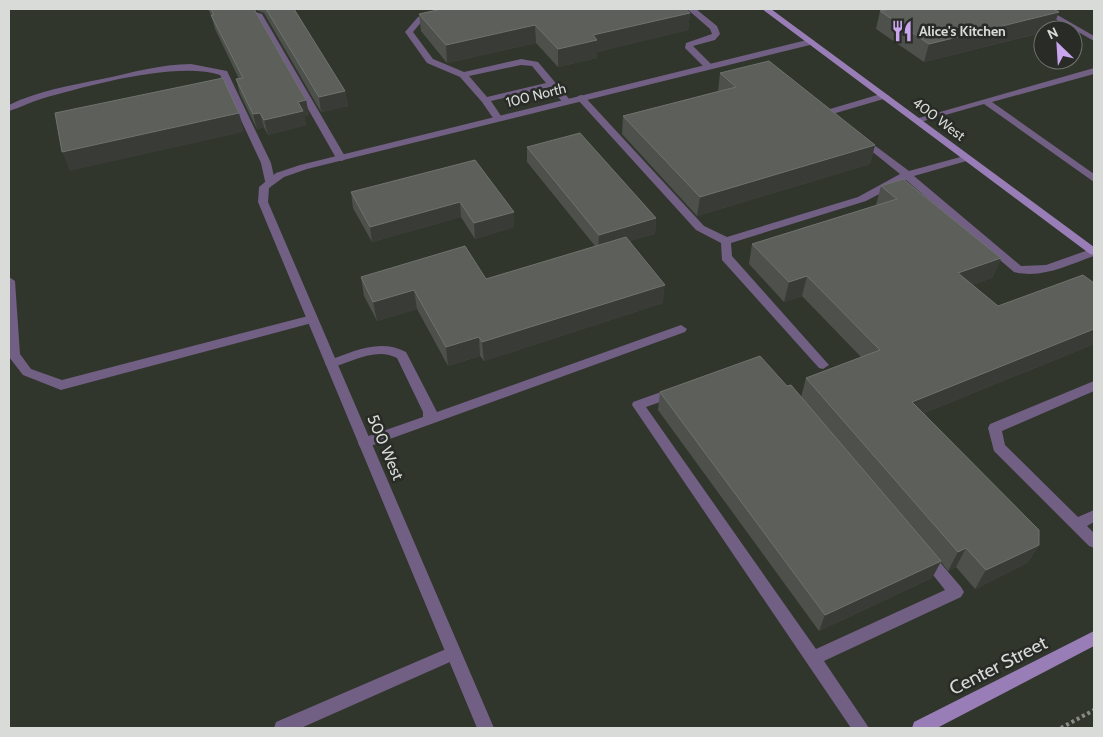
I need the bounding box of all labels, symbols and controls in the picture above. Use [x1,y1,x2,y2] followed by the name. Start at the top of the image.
[889,18,915,44] restaurant icon: Alice's Kitchen
[1033,20,1083,70] north arrow
[919,22,1006,40] place label: Alice's Kitchen
[1044,23,1061,43] text: N
[504,79,568,111] street label: 100 North
[909,93,969,145] street label: 400 West
[363,412,408,483] street label: 500 West
[945,631,1052,700] street label: Center Street

